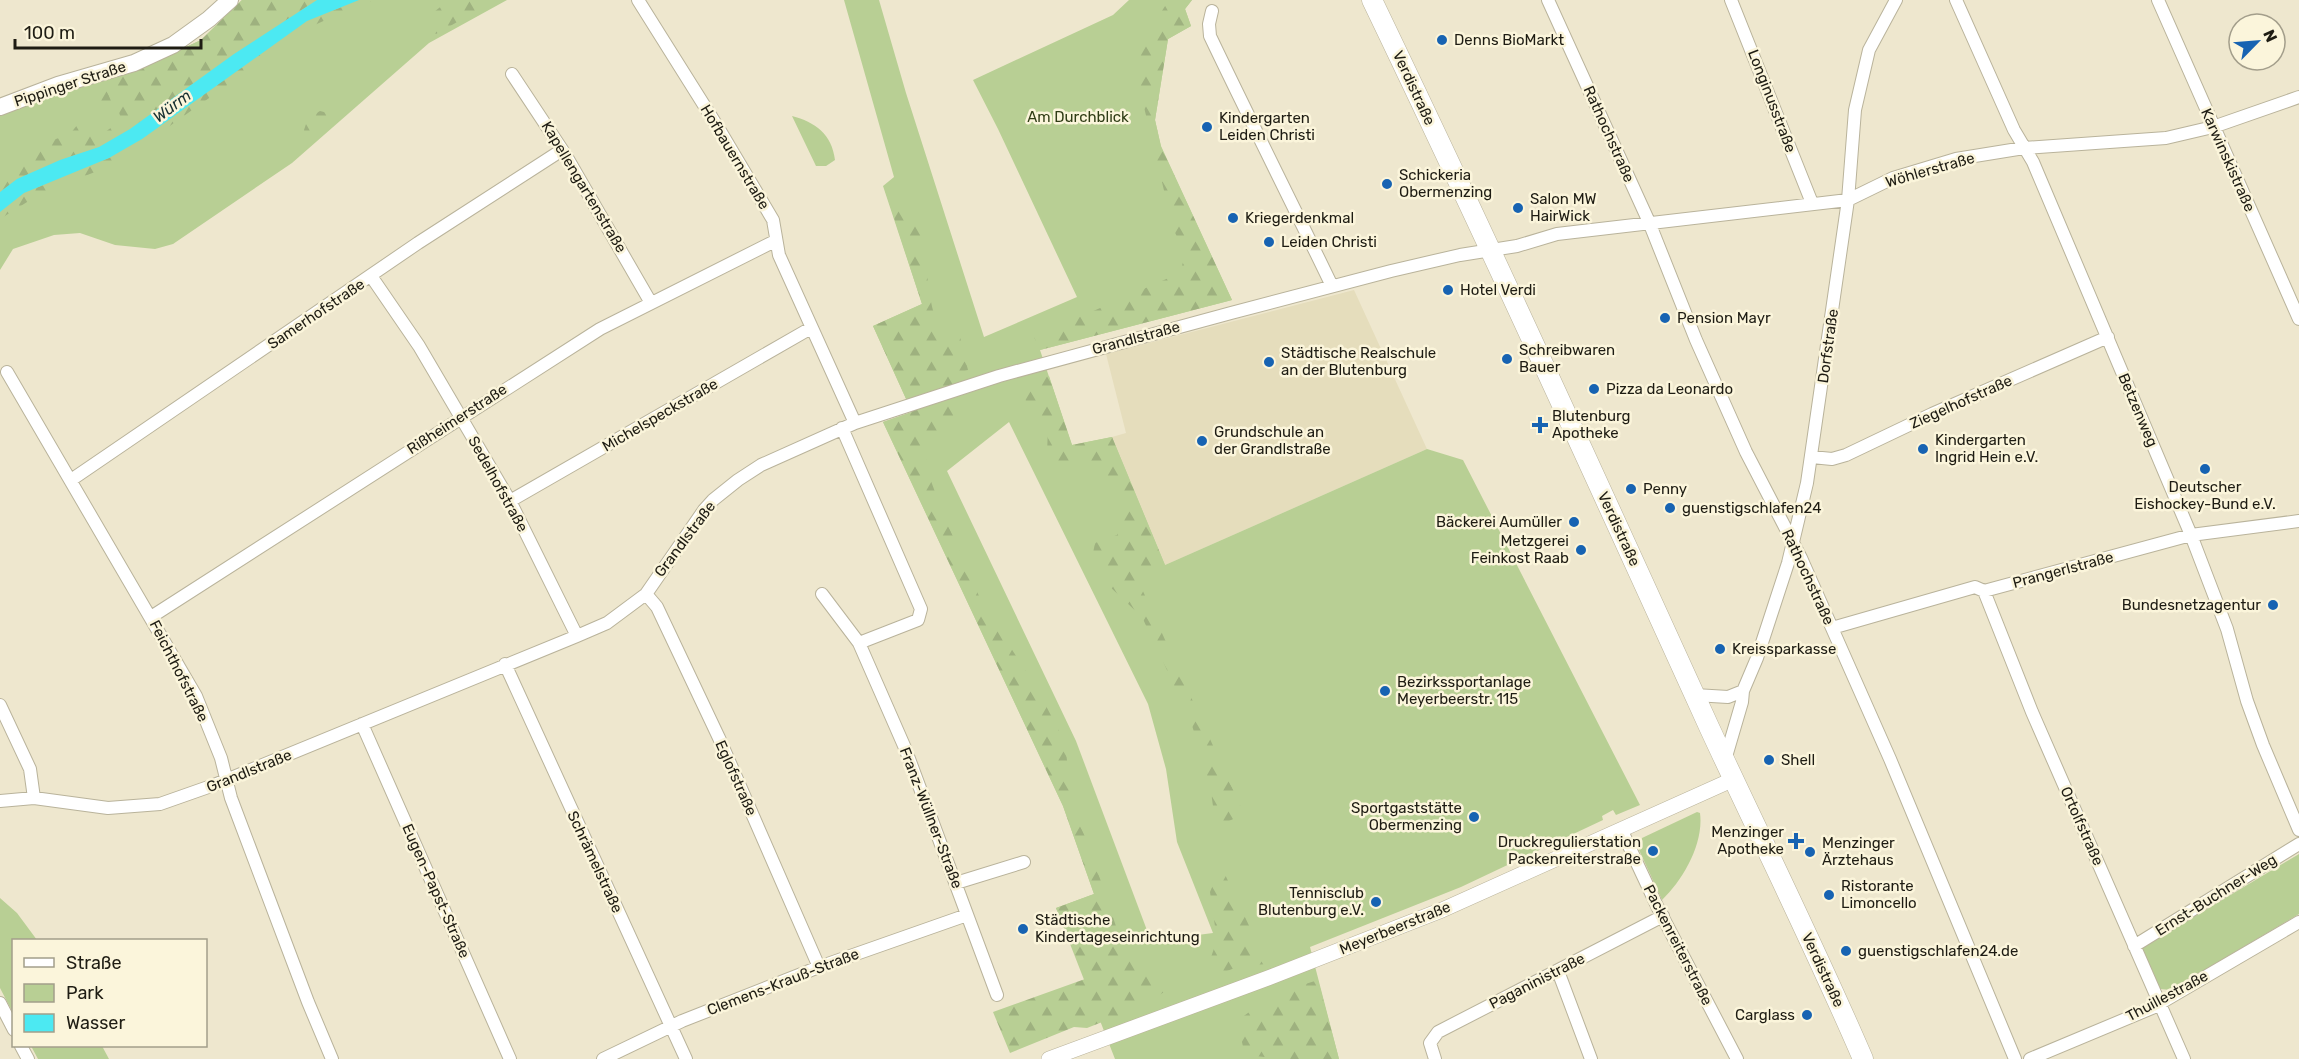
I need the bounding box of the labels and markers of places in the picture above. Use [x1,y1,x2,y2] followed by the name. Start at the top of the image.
[1454,31,1564,49] place label: Denns BioMarkt
[1435,33,1449,47] marker: Denns BioMarkt
[1219,109,1315,144] place label: Kindergarten Leiden Christi
[1200,120,1214,134] marker: Kindergarten Leiden Christi
[1399,166,1492,201] place label: Schickeria Obermenzing
[1380,177,1394,191] marker: Schickeria Obermenzing
[1530,190,1597,225] place label: Salon MW HairWick
[1511,201,1525,215] marker: Salon MW HairWick
[1245,209,1354,227] place label: Kriegerdenkmal
[1226,211,1240,225] marker: Kriegerdenkmal
[1281,233,1377,251] place label: Leiden Christi
[1262,235,1276,249] marker: Leiden Christi
[1460,281,1536,299] place label: Hotel Verdi
[1441,283,1455,297] marker: Hotel Verdi
[1677,309,1771,327] place label: Pension Mayr
[1658,311,1672,325] marker: Pension Mayr
[1519,341,1615,376] place label: Schreibwaren Bauer
[1281,344,1436,379] place label: Städtische Realschule an der Blutenburg
[1500,352,1514,366] marker: Schreibwaren Bauer
[1262,355,1276,369] marker: Städtische Realschule an der Blutenburg
[1606,380,1733,398] place label: Pizza da Leonardo
[1587,382,1601,396] marker: Pizza da Leonardo
[1552,407,1631,442] place label: Blutenburg Apotheke
[1533,418,1547,432] marker: Blutenburg Apotheke
[1214,423,1331,458] place label: Grundschule an der Grandlstraße
[1935,431,2038,466] place label: Kindergarten Ingrid Hein e.V.
[1195,434,1209,448] marker: Grundschule an der Grandlstraße
[1916,442,1930,456] marker: Kindergarten Ingrid Hein e.V.
[2198,462,2212,476] marker: Deutscher Eishockey-Bund e.V.
[2134,478,2276,513] place label: Deutscher Eishockey-Bund e.V.
[1643,480,1687,498] place label: Penny
[1624,482,1638,496] marker: Penny
[1682,499,1822,517] place label: guenstigschlafen24
[1663,501,1677,515] marker: guenstigschlafen24
[1436,513,1562,531] place label: Bäckerei Aumüller
[1567,515,1581,529] marker: Bäckerei Aumüller
[1471,532,1569,567] place label: Metzgerei Feinkost Raab
[1574,543,1588,557] marker: Metzgerei Feinkost Raab
[2122,596,2261,614] place label: Bundesnetzagentur
[2266,598,2280,612] marker: Bundesnetzagentur
[1732,640,1836,658] place label: Kreissparkasse
[1713,642,1727,656] marker: Kreissparkasse
[1397,673,1531,708] place label: Bezirkssportanlage Meyerbeerstr. 115
[1378,684,1392,698] marker: Bezirkssportanlage Meyerbeerstr. 115
[1781,751,1815,769] place label: Shell
[1762,753,1776,767] marker: Shell
[1351,799,1462,834] place label: Sportgaststätte Obermenzing
[1467,810,1481,824] marker: Sportgaststätte Obermenzing
[1711,823,1784,858] place label: Menzinger Apotheke
[1498,833,1641,868] place label: Druckregulierstation Packenreiterstraße
[1789,834,1803,848] marker: Menzinger Apotheke
[1822,834,1895,869] place label: Menzinger Ärztehaus
[1646,844,1660,858] marker: Druckregulierstation Packenreiterstraße
[1803,845,1817,859] marker: Menzinger Ärztehaus
[1841,877,1917,912] place label: Ristorante Limoncello
[1258,884,1364,919] place label: Tennisclub Blutenburg e.V.
[1822,888,1836,902] marker: Ristorante Limoncello
[1369,895,1383,909] marker: Tennisclub Blutenburg e.V.
[1035,911,1200,946] place label: Städtische Kindertageseinrichtung
[1016,922,1030,936] marker: Städtische Kindertageseinrichtung
[1858,942,2018,960] place label: guenstigschlafen24.de
[1839,944,1853,958] marker: guenstigschlafen24.de
[1735,1006,1795,1024] place label: Carglass
[1800,1008,1814,1022] marker: Carglass

